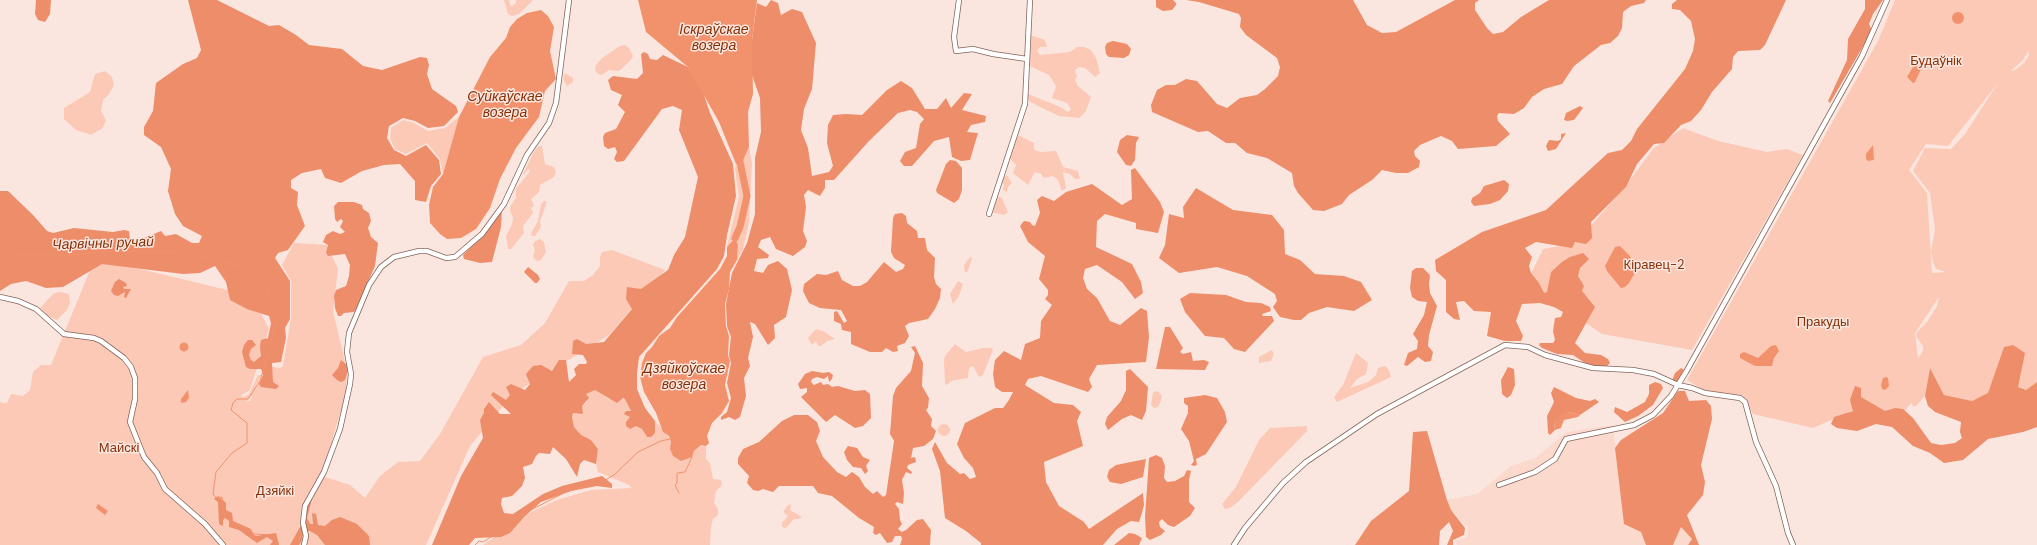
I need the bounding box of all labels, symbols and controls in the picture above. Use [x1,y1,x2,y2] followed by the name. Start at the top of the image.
[679,22,749,54] water label: Іскраўскае возера
[1910,54,1962,70] park label: Будаўнік
[467,89,543,122] water label: Суйкаўскае возера
[52,234,154,254] water label: Чарвічны ручай
[1624,258,1684,274] park label: Кіравец-2
[1797,315,1849,331] park label: Пракуды
[643,361,725,394] water label: Дзяйкоўскае возера
[99,441,139,457] park label: Майскі
[256,484,294,500] park label: Дзяйкі

